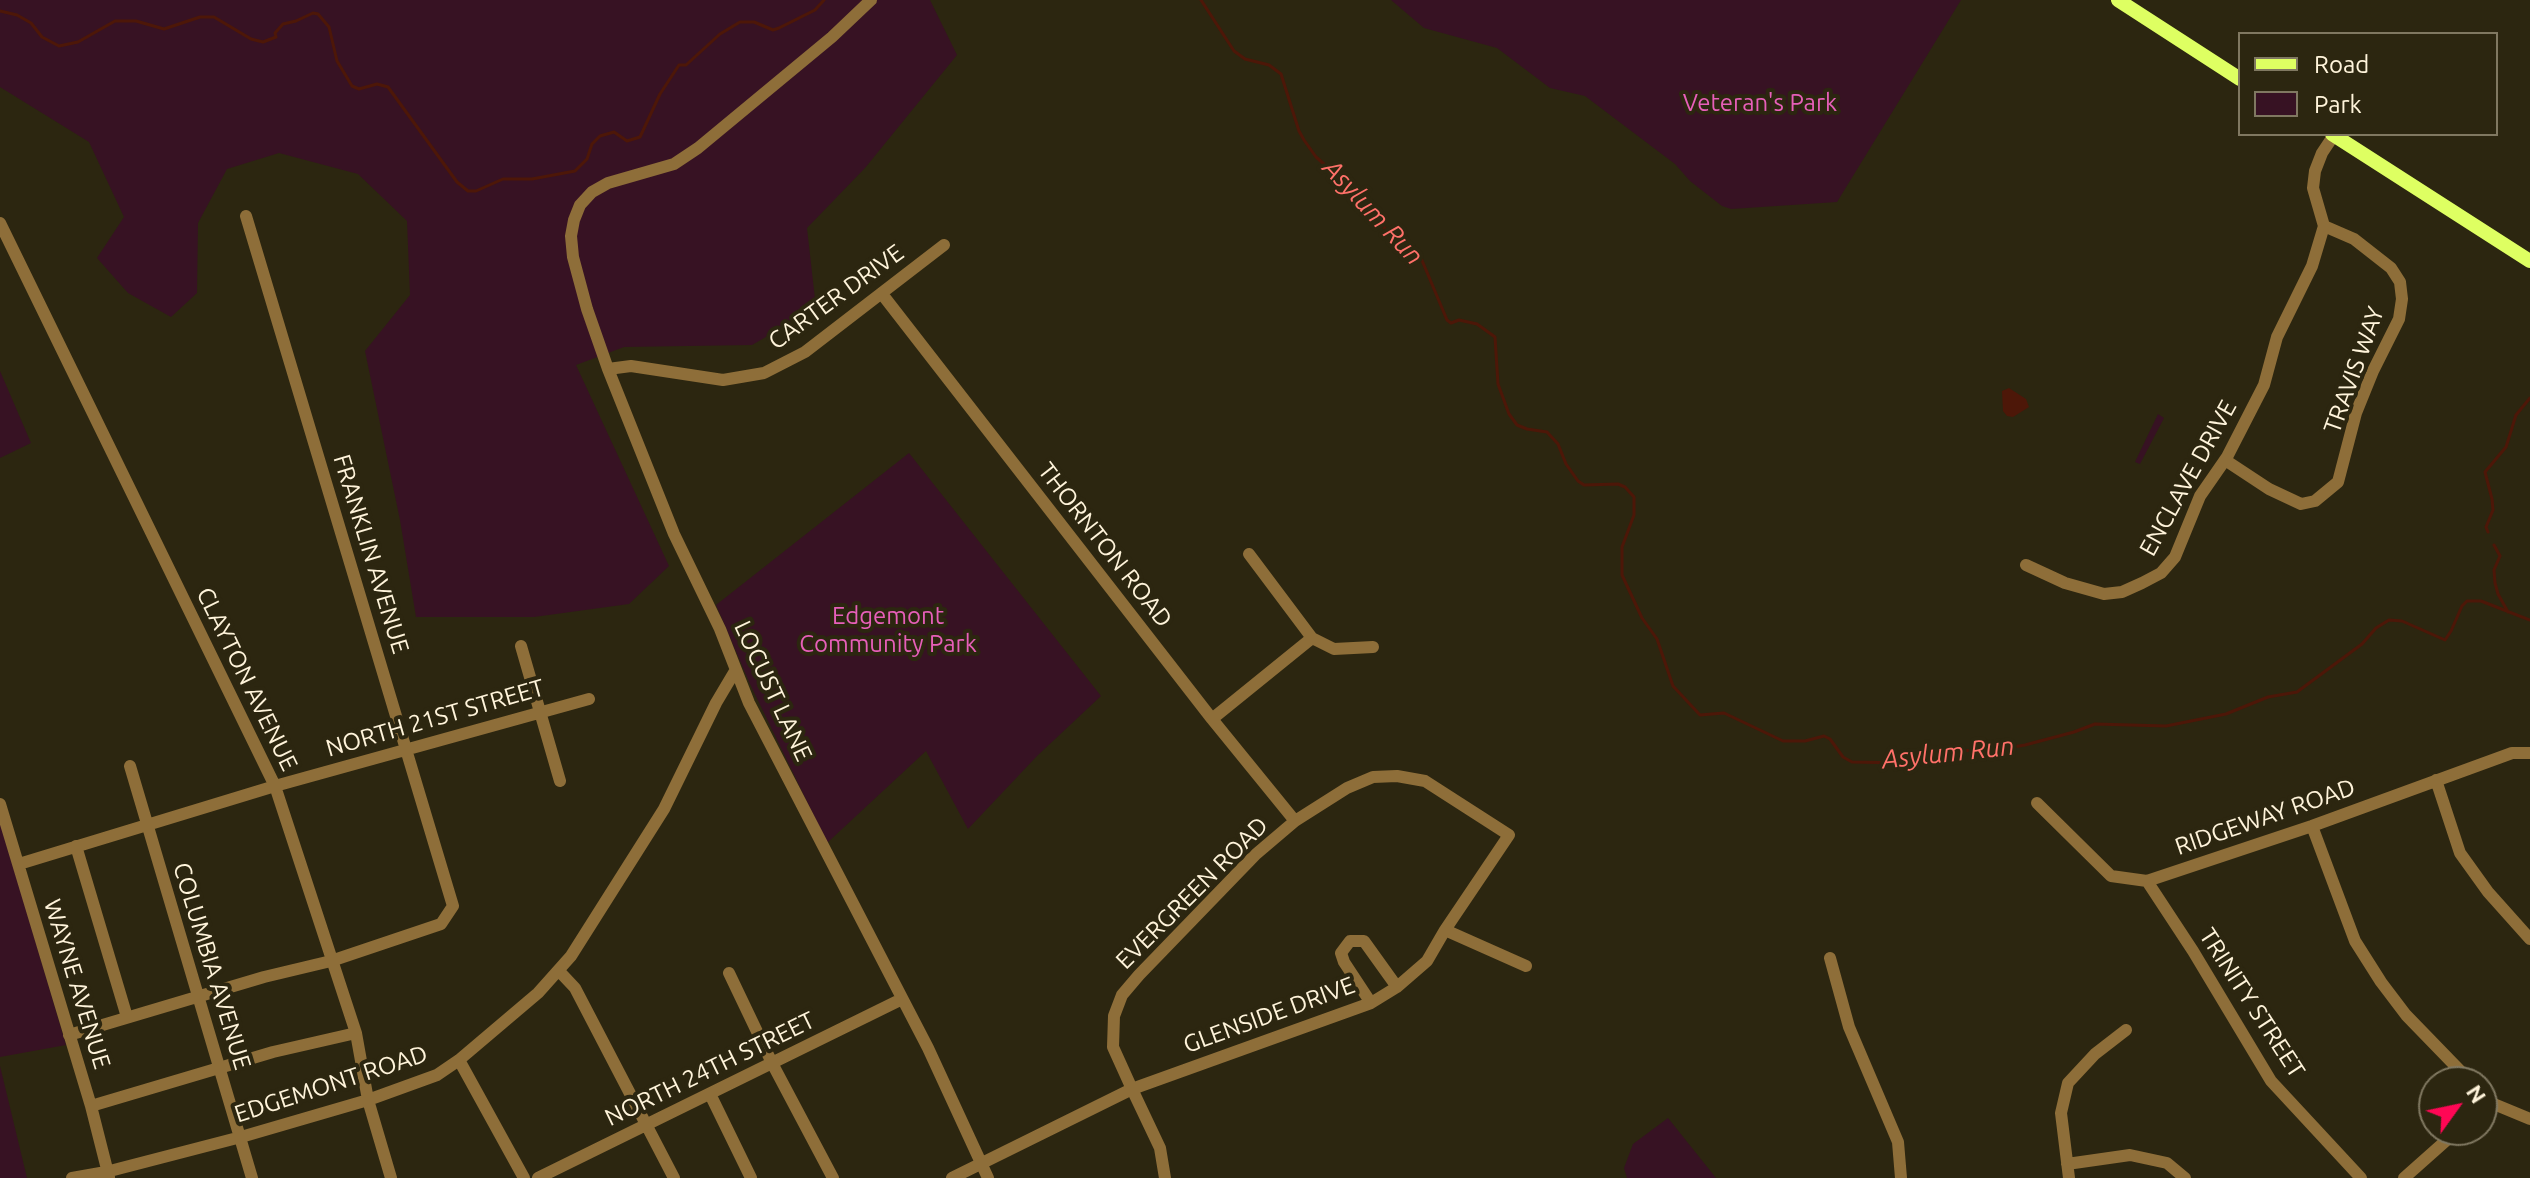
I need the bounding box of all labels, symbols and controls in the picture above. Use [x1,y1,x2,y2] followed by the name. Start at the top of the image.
[2238,32,2498,136] legend
[2314,51,2369,78] text: Road
[1683,89,1837,117] park label: Veteran's Park
[2314,91,2362,118] text: Park
[1316,153,1430,271] water label: Asylum Run
[763,238,909,356] street label: CARTER DRIVE
[2318,303,2390,437] street label: TRAVIS WAY
[2133,395,2243,561] street label: ENCLAVE DRIVE
[327,451,415,657] street label: FRANKLIN AVENUE
[1032,457,1178,633] street label: THORNTON ROAD
[190,583,304,775] street label: CLAYTON AVENUE
[799,602,977,658] park label: Edgemont Community Park
[728,616,818,766] street label: LOCUST LANE
[322,673,548,763] street label: NORTH 21ST STREET
[1880,731,2016,775] water label: Asylum Run
[2171,773,2359,861] street label: RIDGEWAY ROAD
[1110,811,1274,975] street label: EVERGREEN ROAD
[167,859,257,1073] street label: COLUMBIA AVENUE
[38,896,116,1072] street label: WAYNE AVENUE
[2193,923,2311,1083] street label: TRINITY STREET
[1179,971,1359,1059] street label: GLENSIDE DRIVE
[600,1006,820,1132] street label: NORTH 24TH STREET
[231,1039,431,1129] street label: EDGEMONT ROAD
[2418,1066,2498,1146] north arrow
[2462,1080,2492,1107] text: N

